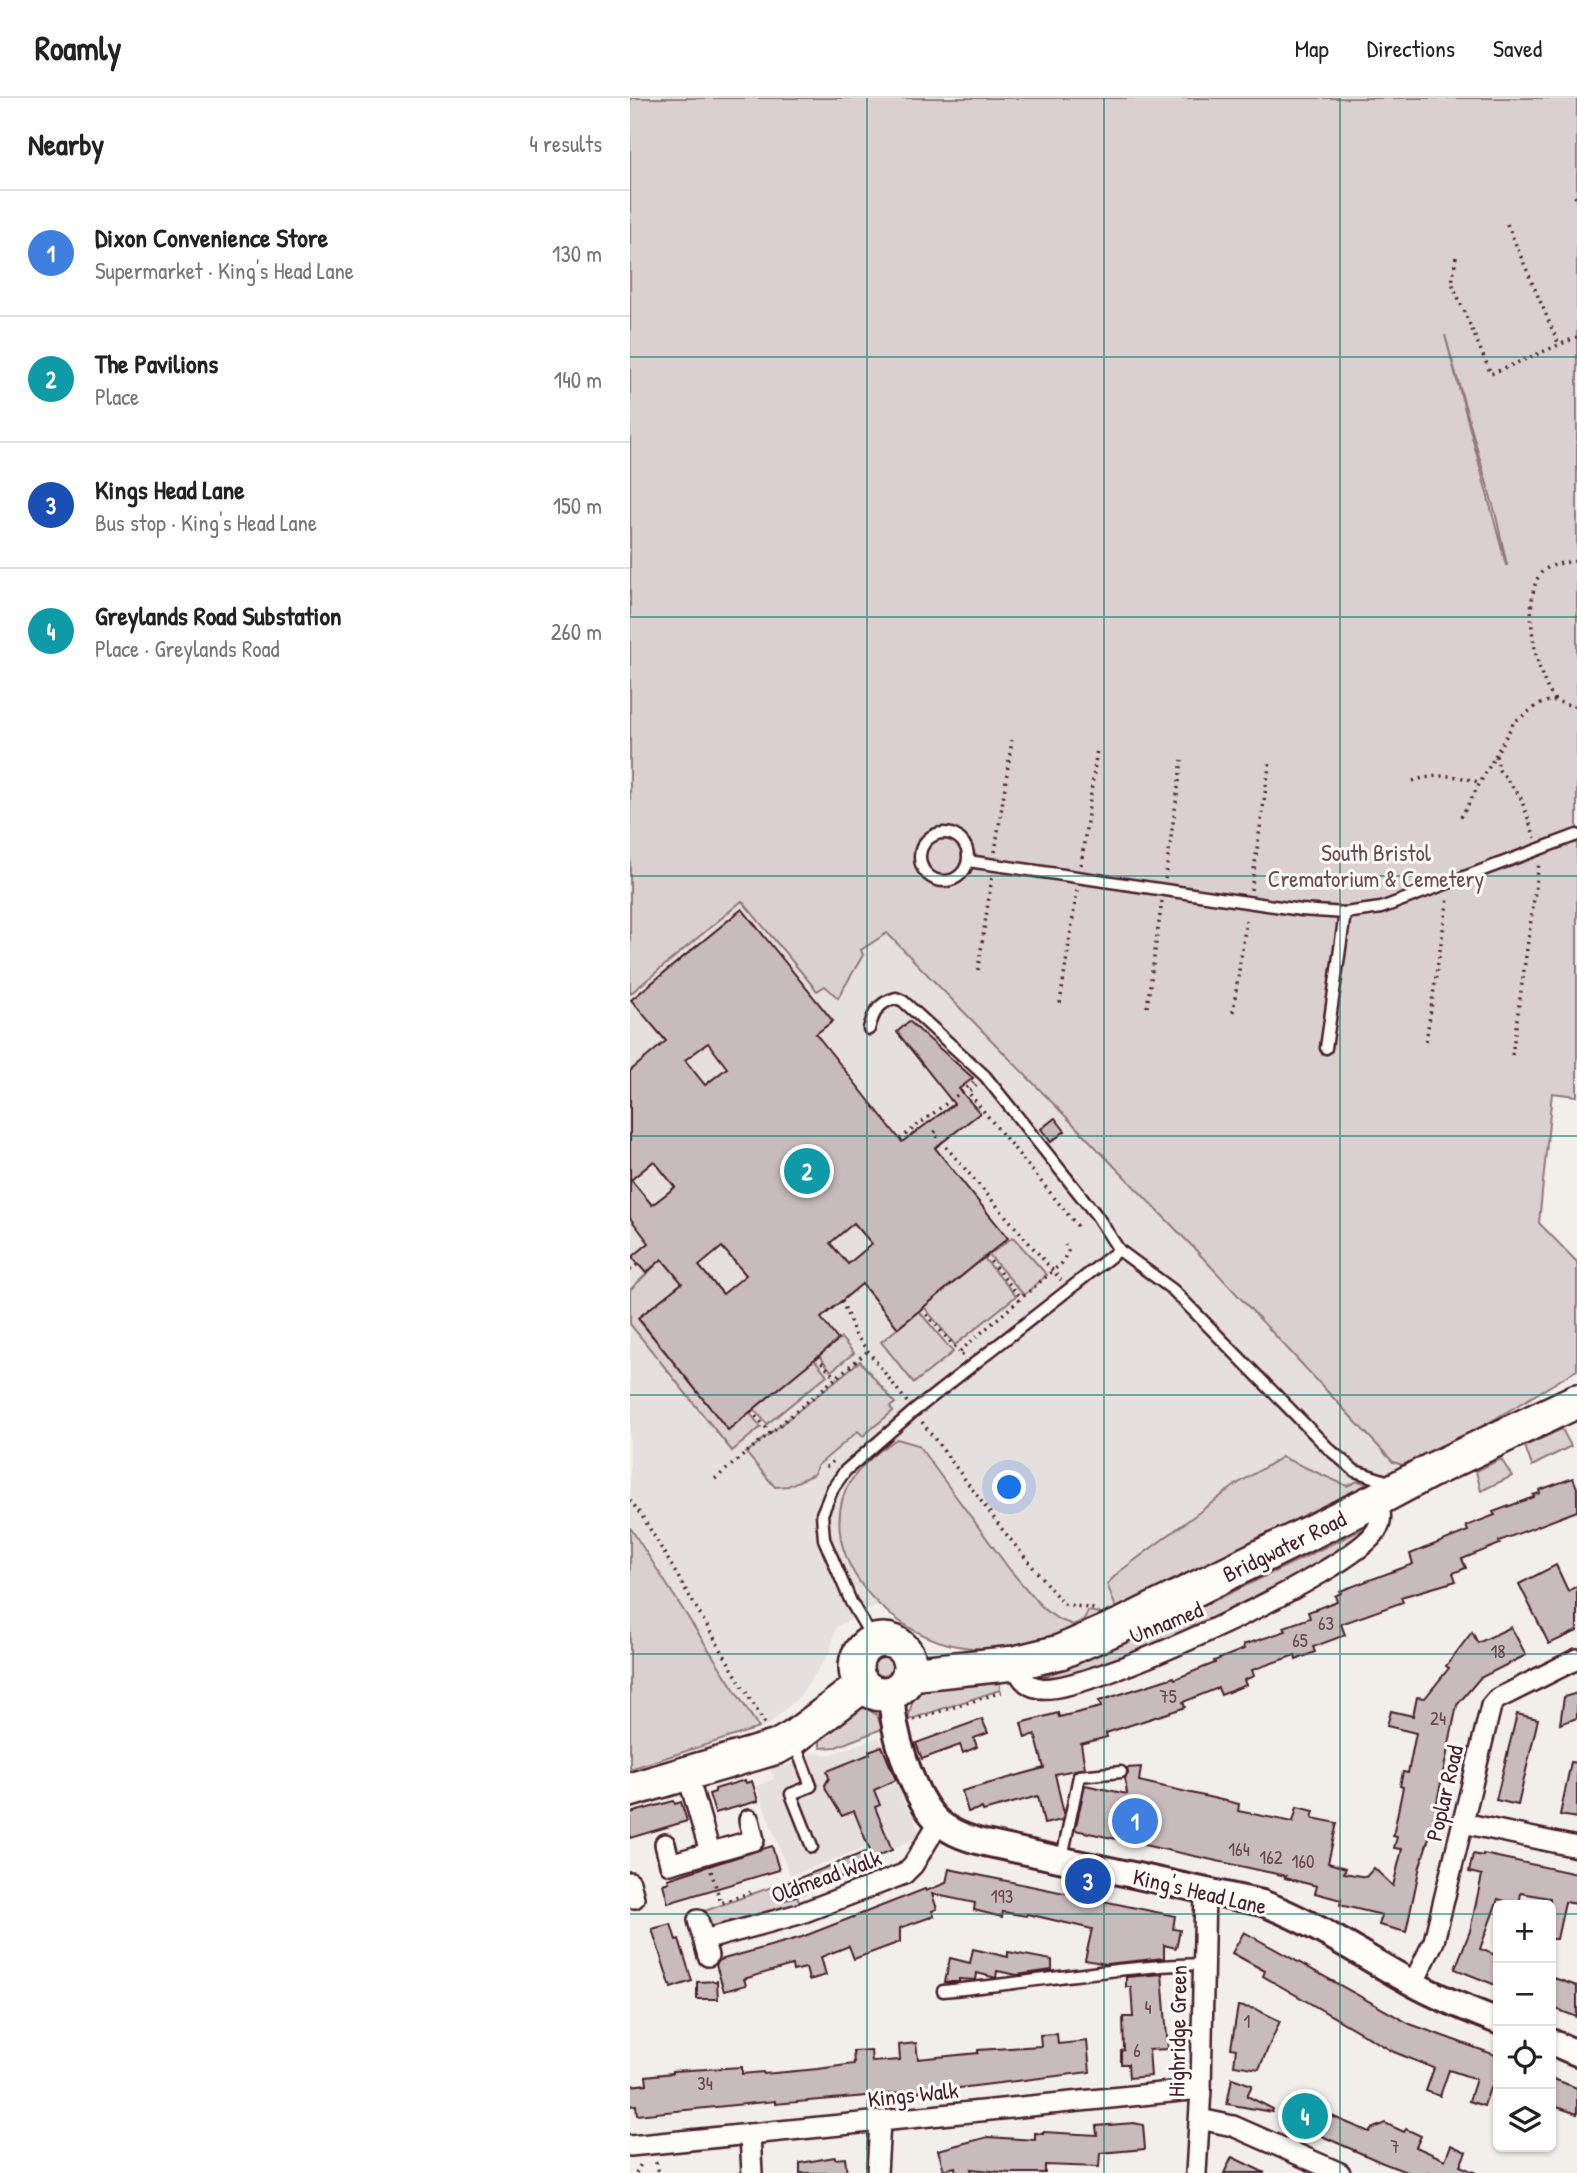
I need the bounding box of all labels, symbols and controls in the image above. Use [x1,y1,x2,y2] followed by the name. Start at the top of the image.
[35,26,121,70] text: Roamly
[1295,32,1329,64] text: Map
[1367,32,1455,64] text: Directions
[1493,32,1542,64] text: Saved
[28,124,104,164] text: Nearby
[529,128,602,159] text: 4 results
[95,220,328,255] text: Dixon Convenience Store
[47,238,55,269] text: 1
[552,238,602,269] text: 130 m
[95,255,354,286] text: Supermarket · King's Head Lane
[95,346,218,381] text: The Pavilions
[46,364,56,395] text: 2
[554,364,602,395] text: 140 m
[95,381,139,412] text: Place
[95,472,245,507] text: Kings Head Lane
[46,490,56,521] text: 3
[553,490,602,521] text: 150 m
[95,507,317,538] text: Bus stop · King's Head Lane
[95,598,342,633] text: Greylands Road Substation
[47,616,55,647] text: 4
[551,616,602,647] text: 260 m
[95,633,280,664] text: Place · Greylands Road
[1268,837,1484,894] park label: South Bristol Crematorium & Cemetery
[784,1145,830,1197] pin: 2
[992,1470,1026,1504] your location
[1217,1503,1351,1589] street label: Bridgwater Road
[1125,1593,1207,1651] street label: Unnamed
[1318,1610,1334,1636] house number: 63
[1292,1627,1308,1653] house number: 65
[1490,1638,1506,1664] house number: 18
[1159,1683,1177,1709] house number: 75
[1430,1705,1446,1731] house number: 24
[1418,1742,1470,1844] street label: Poplar Road
[1112,1795,1158,1847] pin: 1
[1228,1836,1250,1862] house number: 164
[767,1842,886,1910] street label: Oldmead Walk
[1259,1844,1283,1870] house number: 162
[1292,1848,1315,1874] house number: 160
[1065,1855,1111,1907] pin: 3
[1130,1861,1270,1921] street label: King's Head Lane
[991,1883,1013,1909] house number: 193
[1493,1900,1556,2152] map controls
[1493,1900,1556,1963] button: +
[1493,1963,1556,2026] button: −
[1160,1965,1194,2097] street label: Highridge Green
[1144,1994,1152,2020] house number: 4
[1244,2008,1251,2034] house number: 1
[1493,2026,1556,2089] button: locate
[1133,2037,1141,2063] house number: 6
[697,2070,713,2096] house number: 34
[866,2074,960,2114] street label: Kings Walk
[1493,2089,1556,2152] button: layers
[1282,2090,1328,2142] pin: 4
[1390,2133,1400,2159] house number: 7

